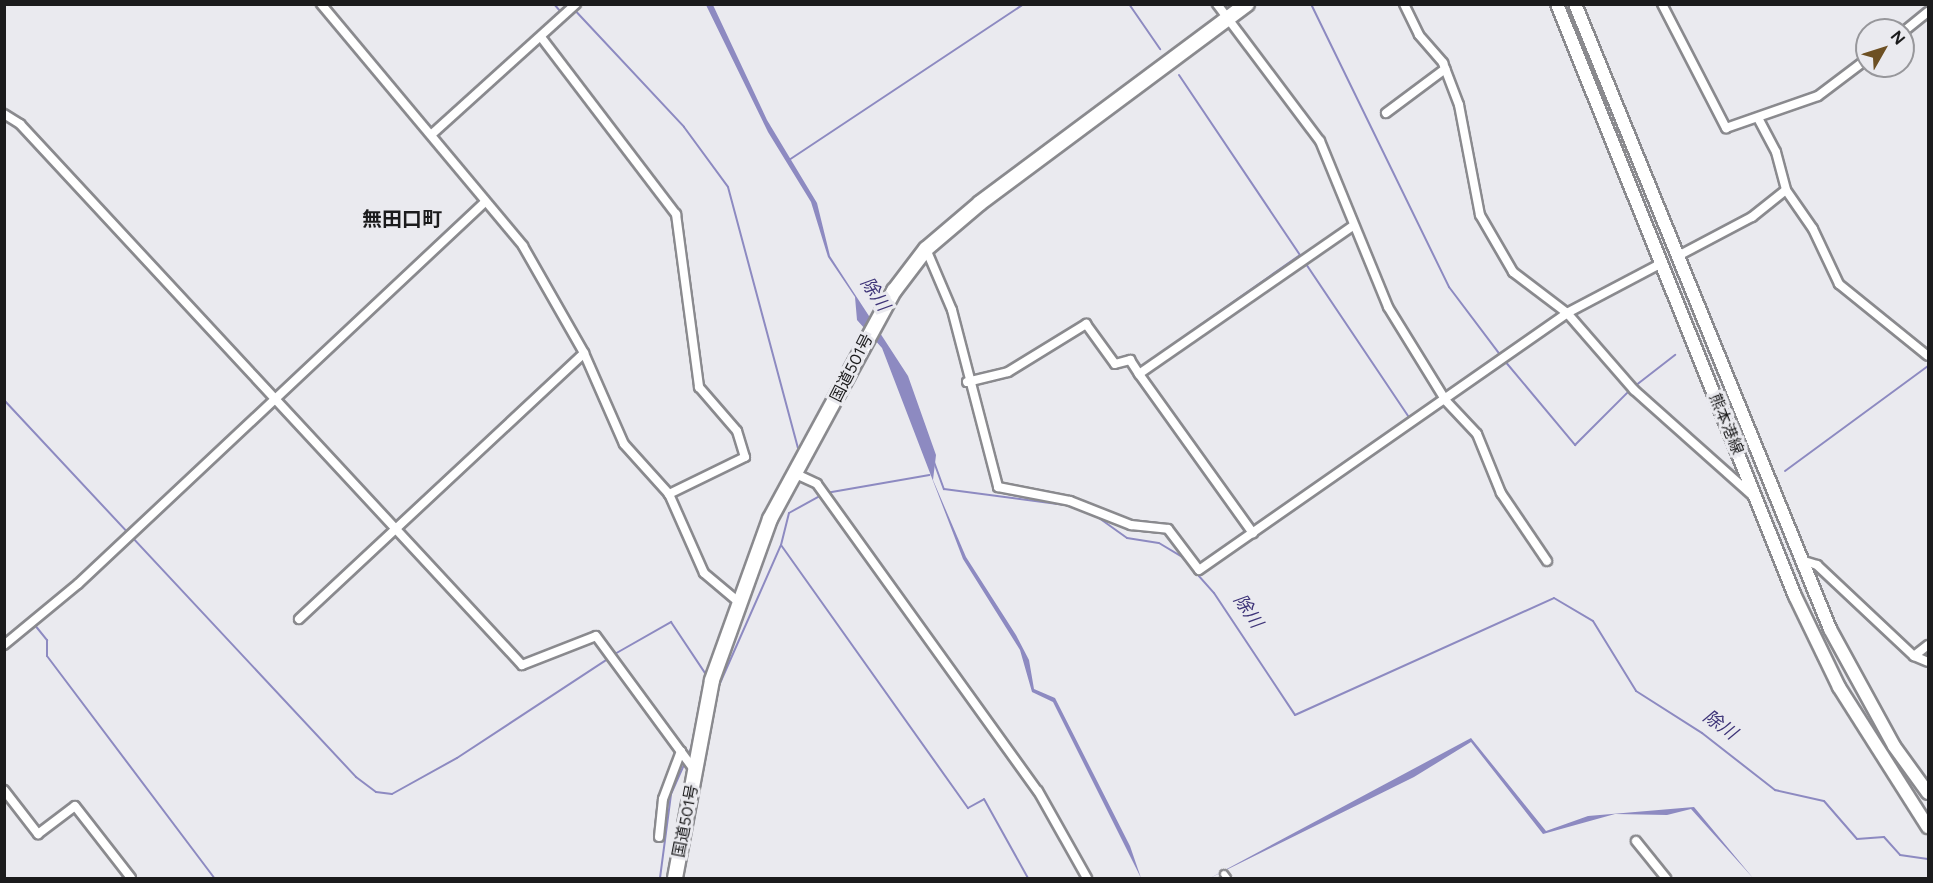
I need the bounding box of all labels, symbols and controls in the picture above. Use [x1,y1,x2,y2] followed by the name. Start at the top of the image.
[1855,18,1915,78] north arrow
[1887,27,1909,48] text: N
[362,207,442,231] district label: 無田口町
[856,273,894,315] water label: 除川
[827,331,877,405] street label: 国道501号
[1705,391,1747,457] street label: 熊本港線
[1229,590,1267,632] water label: 除川
[1699,706,1741,744] water label: 除川
[670,783,702,859] street label: 国道501号

